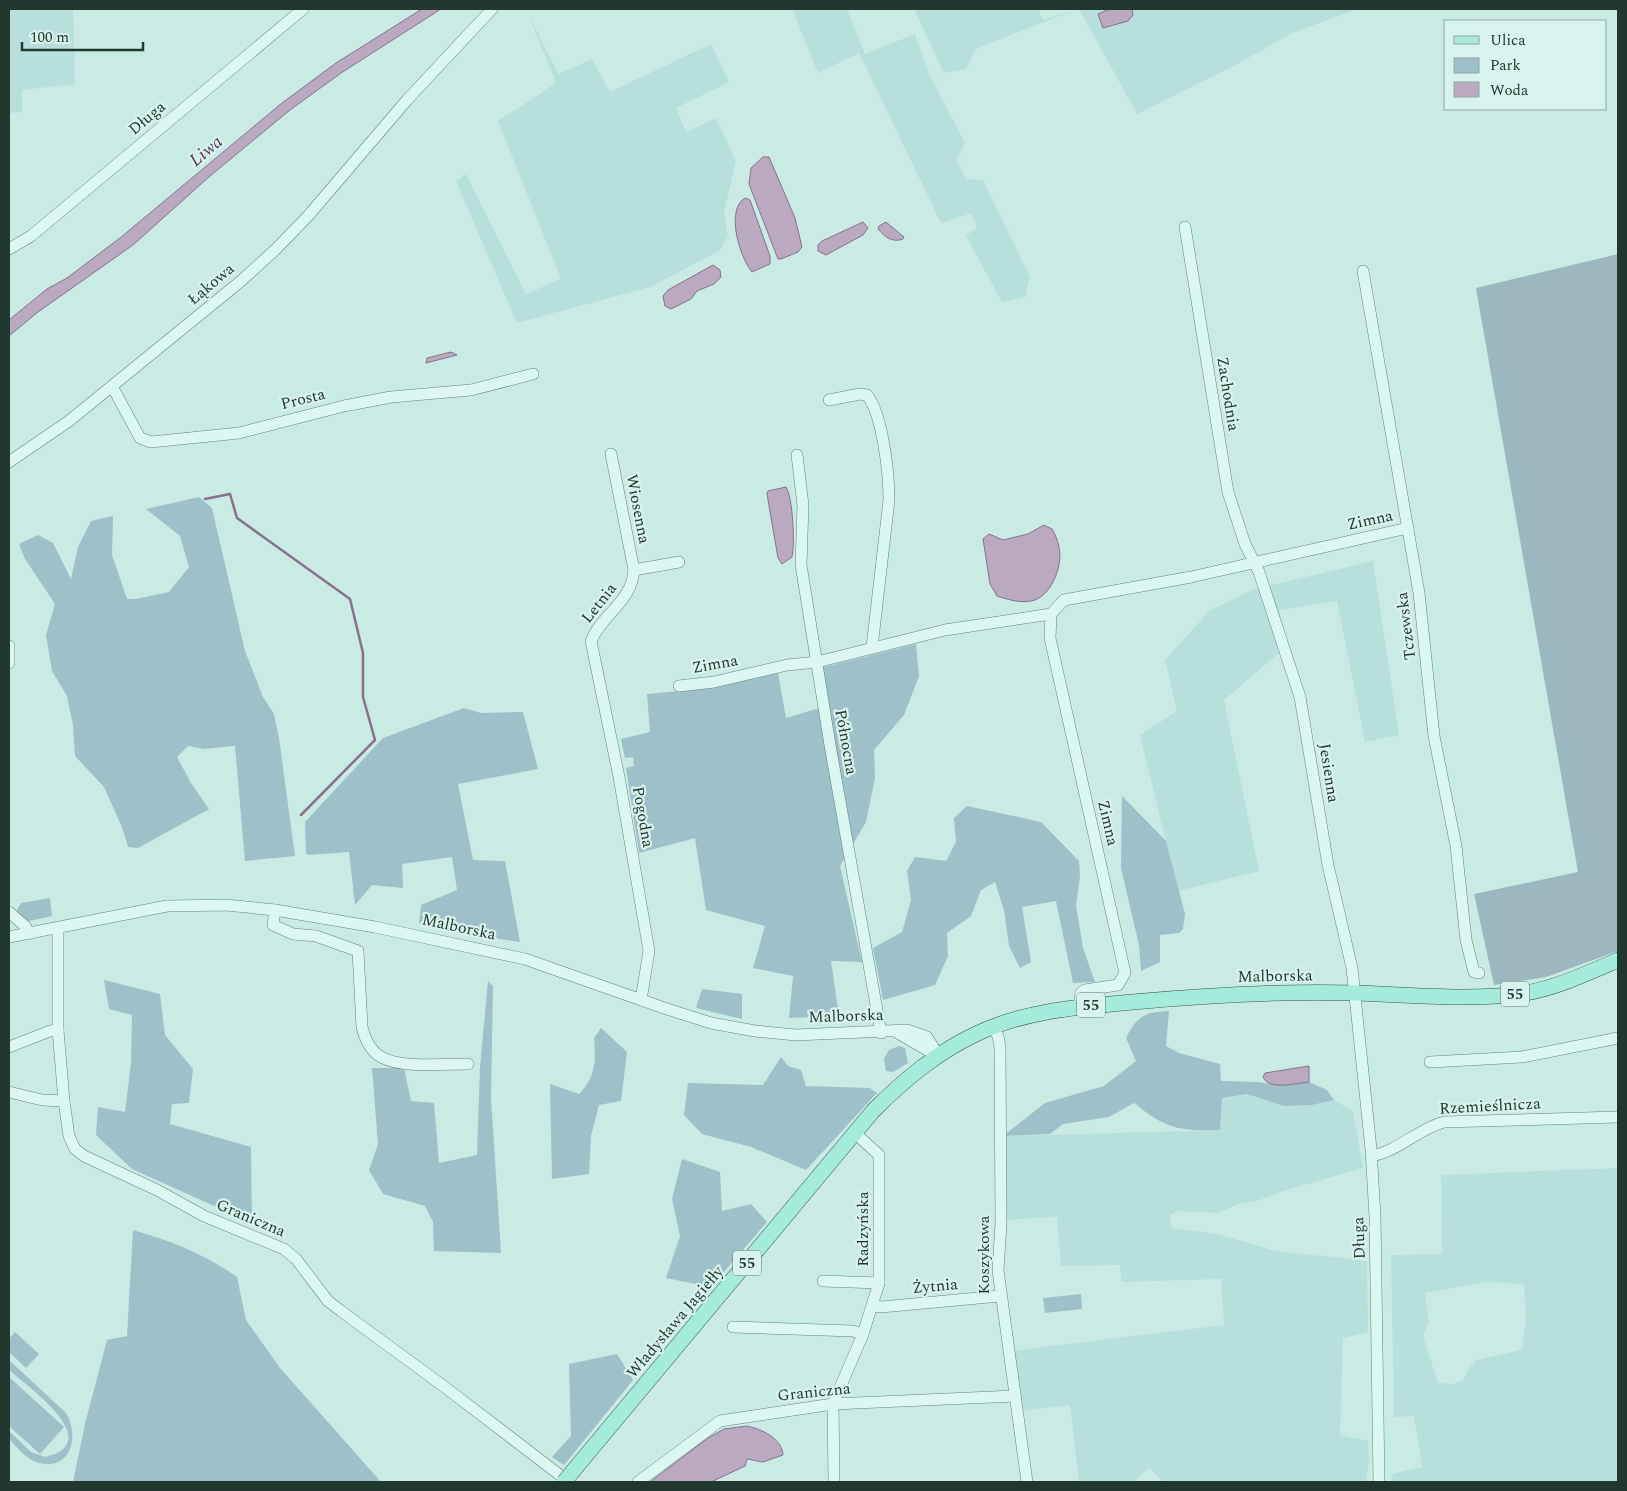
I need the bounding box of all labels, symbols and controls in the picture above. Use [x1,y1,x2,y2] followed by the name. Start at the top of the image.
[22,20,144,52] scale bar
[1444,20,1607,110] legend
[30,26,69,49] text: 100 m
[1490,29,1526,52] text: Ulica
[1490,54,1521,77] text: Park
[1490,79,1529,102] text: Woda
[123,95,171,141] street label: Długa
[183,129,229,173] water label: Liwa
[182,257,240,311] street label: Łąkowa
[1210,355,1246,433] street label: Zachodnia
[278,382,328,416] street label: Prosta
[620,472,657,546] street label: Wiosenna
[1345,503,1395,537] street label: Zimna
[575,577,623,628] street label: Letnia
[1390,590,1422,661] street label: Tczewska
[690,648,740,680] street label: Zimna
[828,707,864,777] street label: Północna
[1312,742,1346,805] street label: Jesienna
[626,784,660,850] street label: Pogodna
[1091,798,1125,848] street label: Zimna
[420,907,498,947] street label: Malborska
[1237,963,1313,989] street label: Malborska
[1501,982,1529,1006] road number: 55
[1077,992,1105,1018] road number: 55
[808,1003,884,1029] street label: Malborska
[1439,1091,1541,1121] street label: Rzemieślnicza
[851,1191,875,1267] street label: Radzyńska
[213,1193,290,1243] street label: Graniczna
[972,1215,996,1295] street label: Koszykowa
[1346,1216,1372,1260] street label: Długa
[733,1250,761,1276] road number: 55
[621,1260,730,1383] street label: Władysława Jagiełły
[911,1272,959,1300] street label: Żytnia
[776,1376,852,1408] street label: Graniczna

